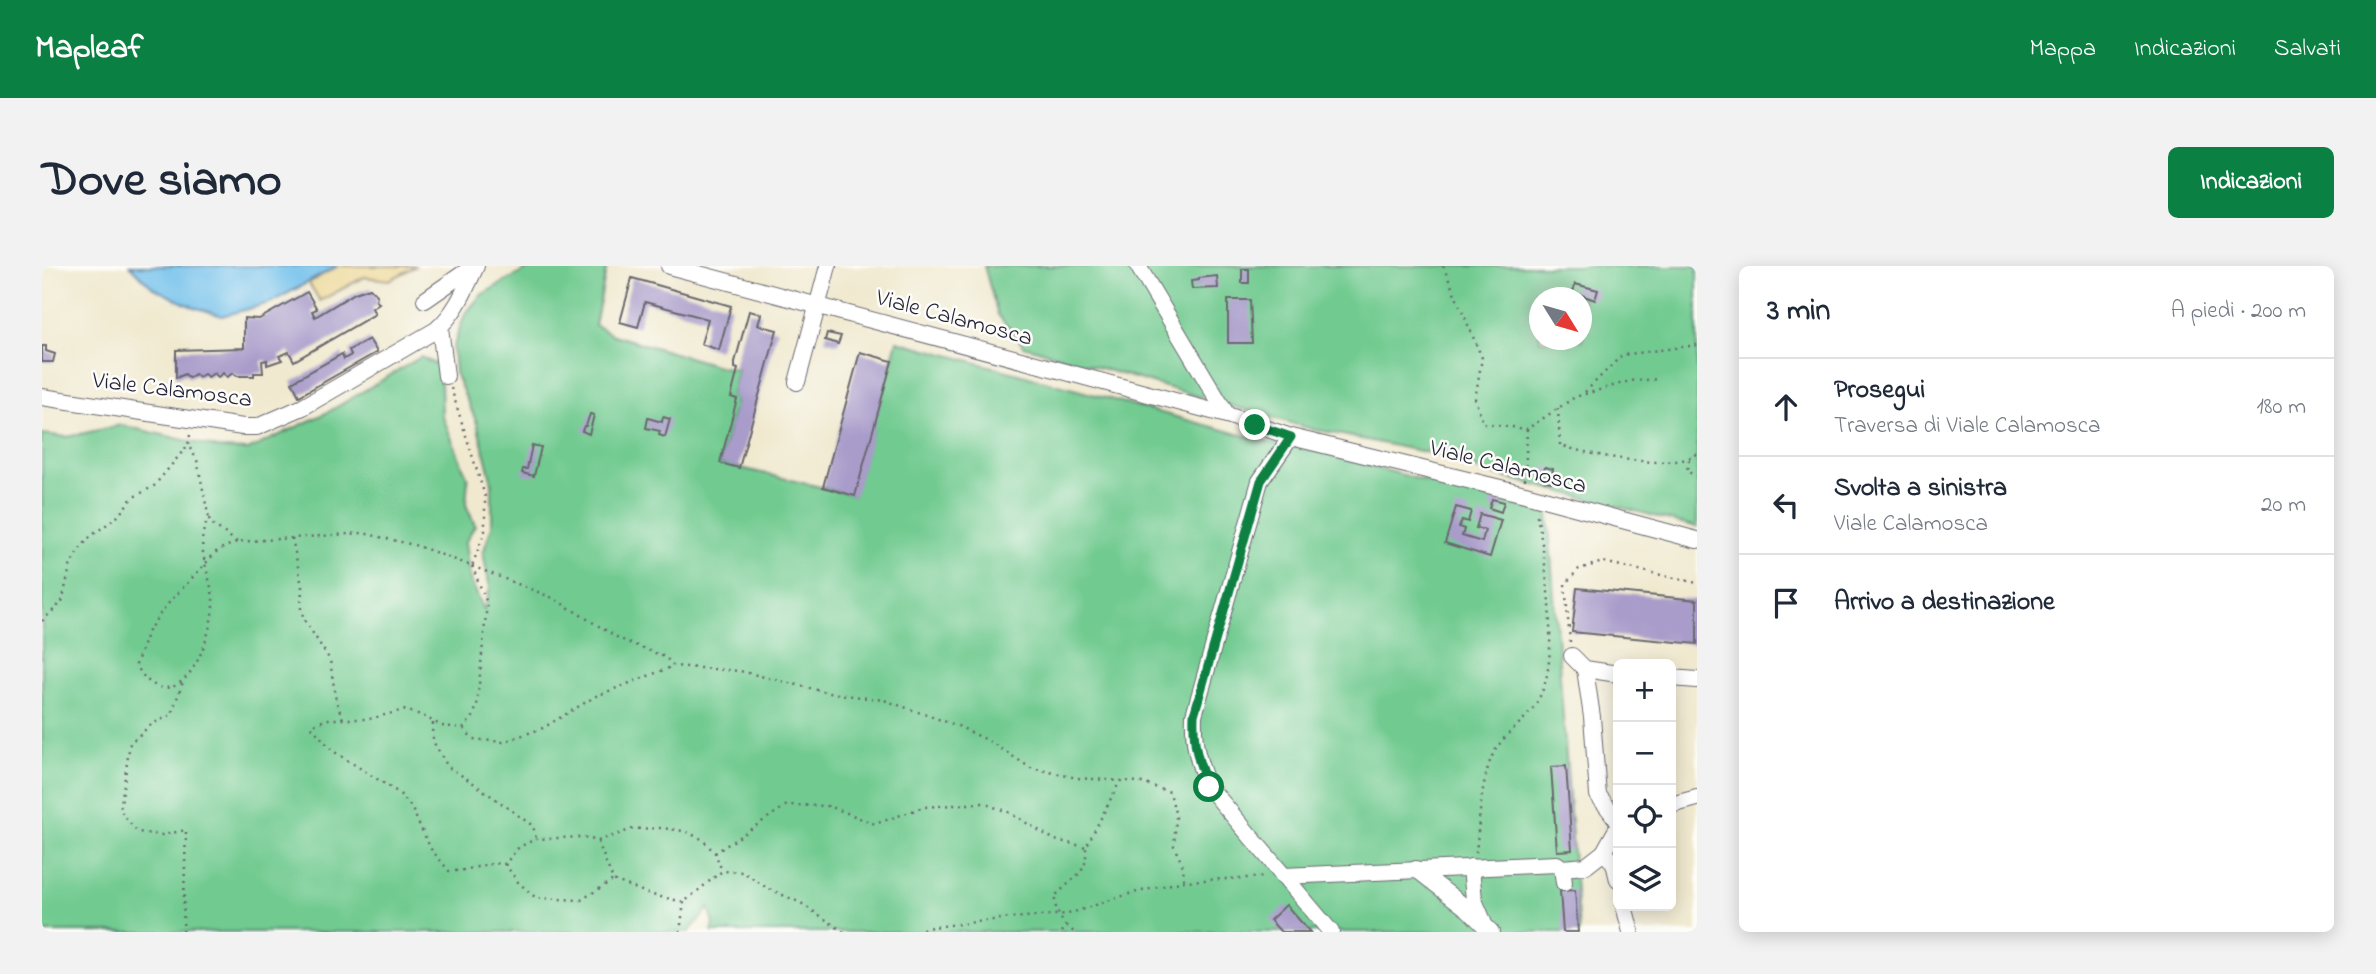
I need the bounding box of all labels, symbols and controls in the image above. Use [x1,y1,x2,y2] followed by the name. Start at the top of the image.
[35,25,143,73] text: Mapleaf
[2029,32,2096,67] text: Mappa
[2134,32,2236,67] text: Indicazioni
[2274,32,2341,67] text: Salvati
[42,146,282,218] text: Dove siamo
[2168,147,2334,218] button: Indicazioni
[871,281,1036,357] street label: Viale Calamosca
[1529,287,1592,350] north arrow
[1767,290,1830,334] text: 3 min
[2171,295,2306,328] text: A piedi · 200 m
[89,364,254,418] street label: Viale Calamosca
[1834,372,1925,410] text: Prosegui
[1767,388,1805,426] icon: ahead
[2257,391,2306,424] text: 180 m
[1239,409,1270,440] route end
[1834,410,2100,443] text: Traversa di Viale Calamosca
[1425,431,1590,504] street label: Viale Calamosca
[1834,470,2007,508] text: Svolta a sinistra
[1767,486,1805,524] icon: left
[2261,489,2306,522] text: 20 m
[1834,508,1988,541] text: Viale Calamosca
[1767,584,1805,622] icon: arrive
[1834,584,2055,622] text: Arrivo a destinazione
[1613,659,1676,911] map controls
[1613,659,1676,722] button: +
[1613,722,1676,785] button: −
[1193,771,1224,802] route start
[1613,785,1676,848] button: locate
[1613,848,1676,911] button: layers

